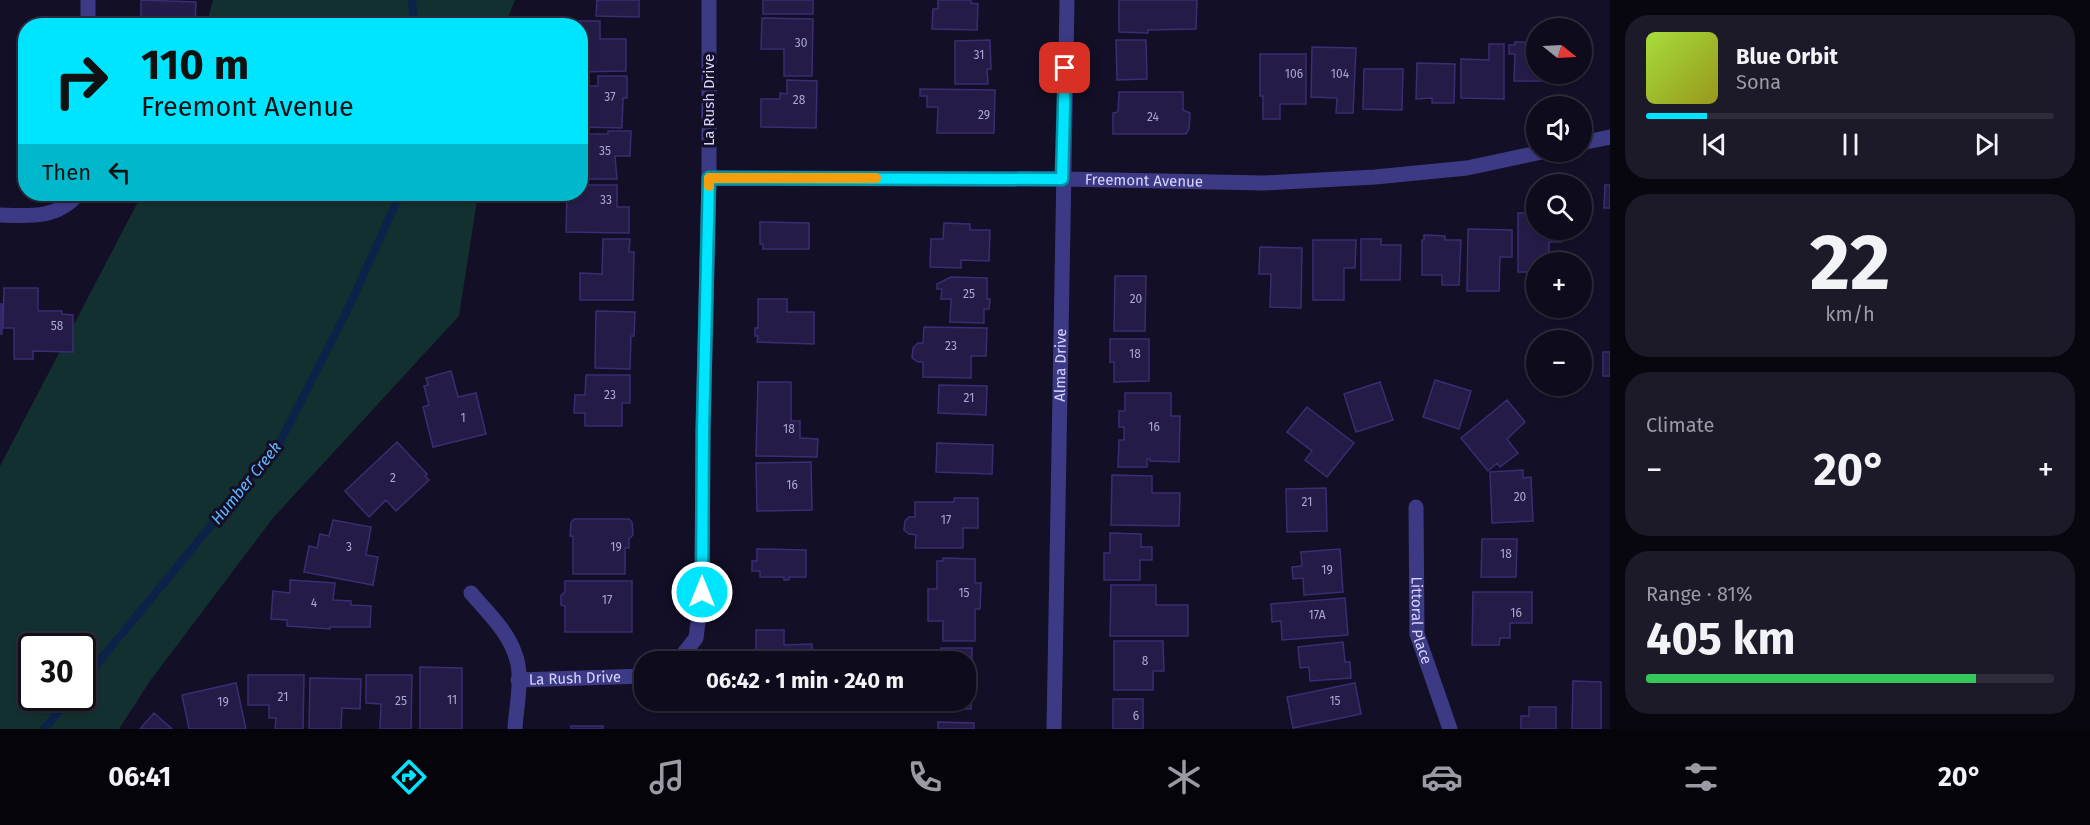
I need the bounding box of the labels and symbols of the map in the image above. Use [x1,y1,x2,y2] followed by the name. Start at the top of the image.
[1526,18,1592,84] north arrow
[795,36,808,50] house number: 30
[1039,42,1090,93] pin
[974,48,984,62] house number: 31
[700,54,718,146] street label: La Rush Drive
[1285,67,1303,81] house number: 106
[1331,67,1350,81] house number: 104
[604,90,616,104] house number: 37
[793,93,806,107] house number: 28
[978,108,990,122] house number: 29
[1147,110,1160,124] house number: 24
[599,144,611,158] house number: 35
[1085,170,1203,191] street label: Freemont Avenue
[600,193,612,207] house number: 33
[963,287,975,301] house number: 25
[1130,292,1143,306] house number: 20
[51,319,64,333] house number: 58
[1051,328,1070,402] street label: Alma Drive
[945,339,957,353] house number: 23
[1129,347,1141,361] house number: 18
[604,388,616,402] house number: 23
[964,391,974,405] house number: 21
[460,411,466,425] house number: 1
[1148,420,1160,434] house number: 16
[783,422,795,436] house number: 18
[207,438,285,528] water label: Humber Creek
[390,471,396,485] house number: 2
[786,478,798,492] house number: 16
[1514,490,1527,504] house number: 20
[1302,495,1312,509] house number: 21
[941,513,951,527] house number: 17
[346,540,352,554] house number: 3
[610,540,622,554] house number: 19
[1500,547,1512,561] house number: 18
[670,560,734,624] position arrow
[1321,563,1333,577] house number: 19
[1408,576,1436,667] street label: Littoral Place
[958,586,970,600] house number: 15
[602,593,612,607] house number: 17
[311,596,318,610] house number: 4
[1510,606,1522,620] house number: 16
[1308,608,1326,622] house number: 17A
[18,633,96,711] speed limit sign: 30
[1142,654,1149,668] house number: 8
[529,668,621,689] street label: La Rush Drive
[278,690,288,704] house number: 21
[447,693,457,707] house number: 11
[395,694,407,708] house number: 25
[1329,694,1341,708] house number: 15
[217,695,229,709] house number: 19
[1133,709,1139,723] house number: 6

